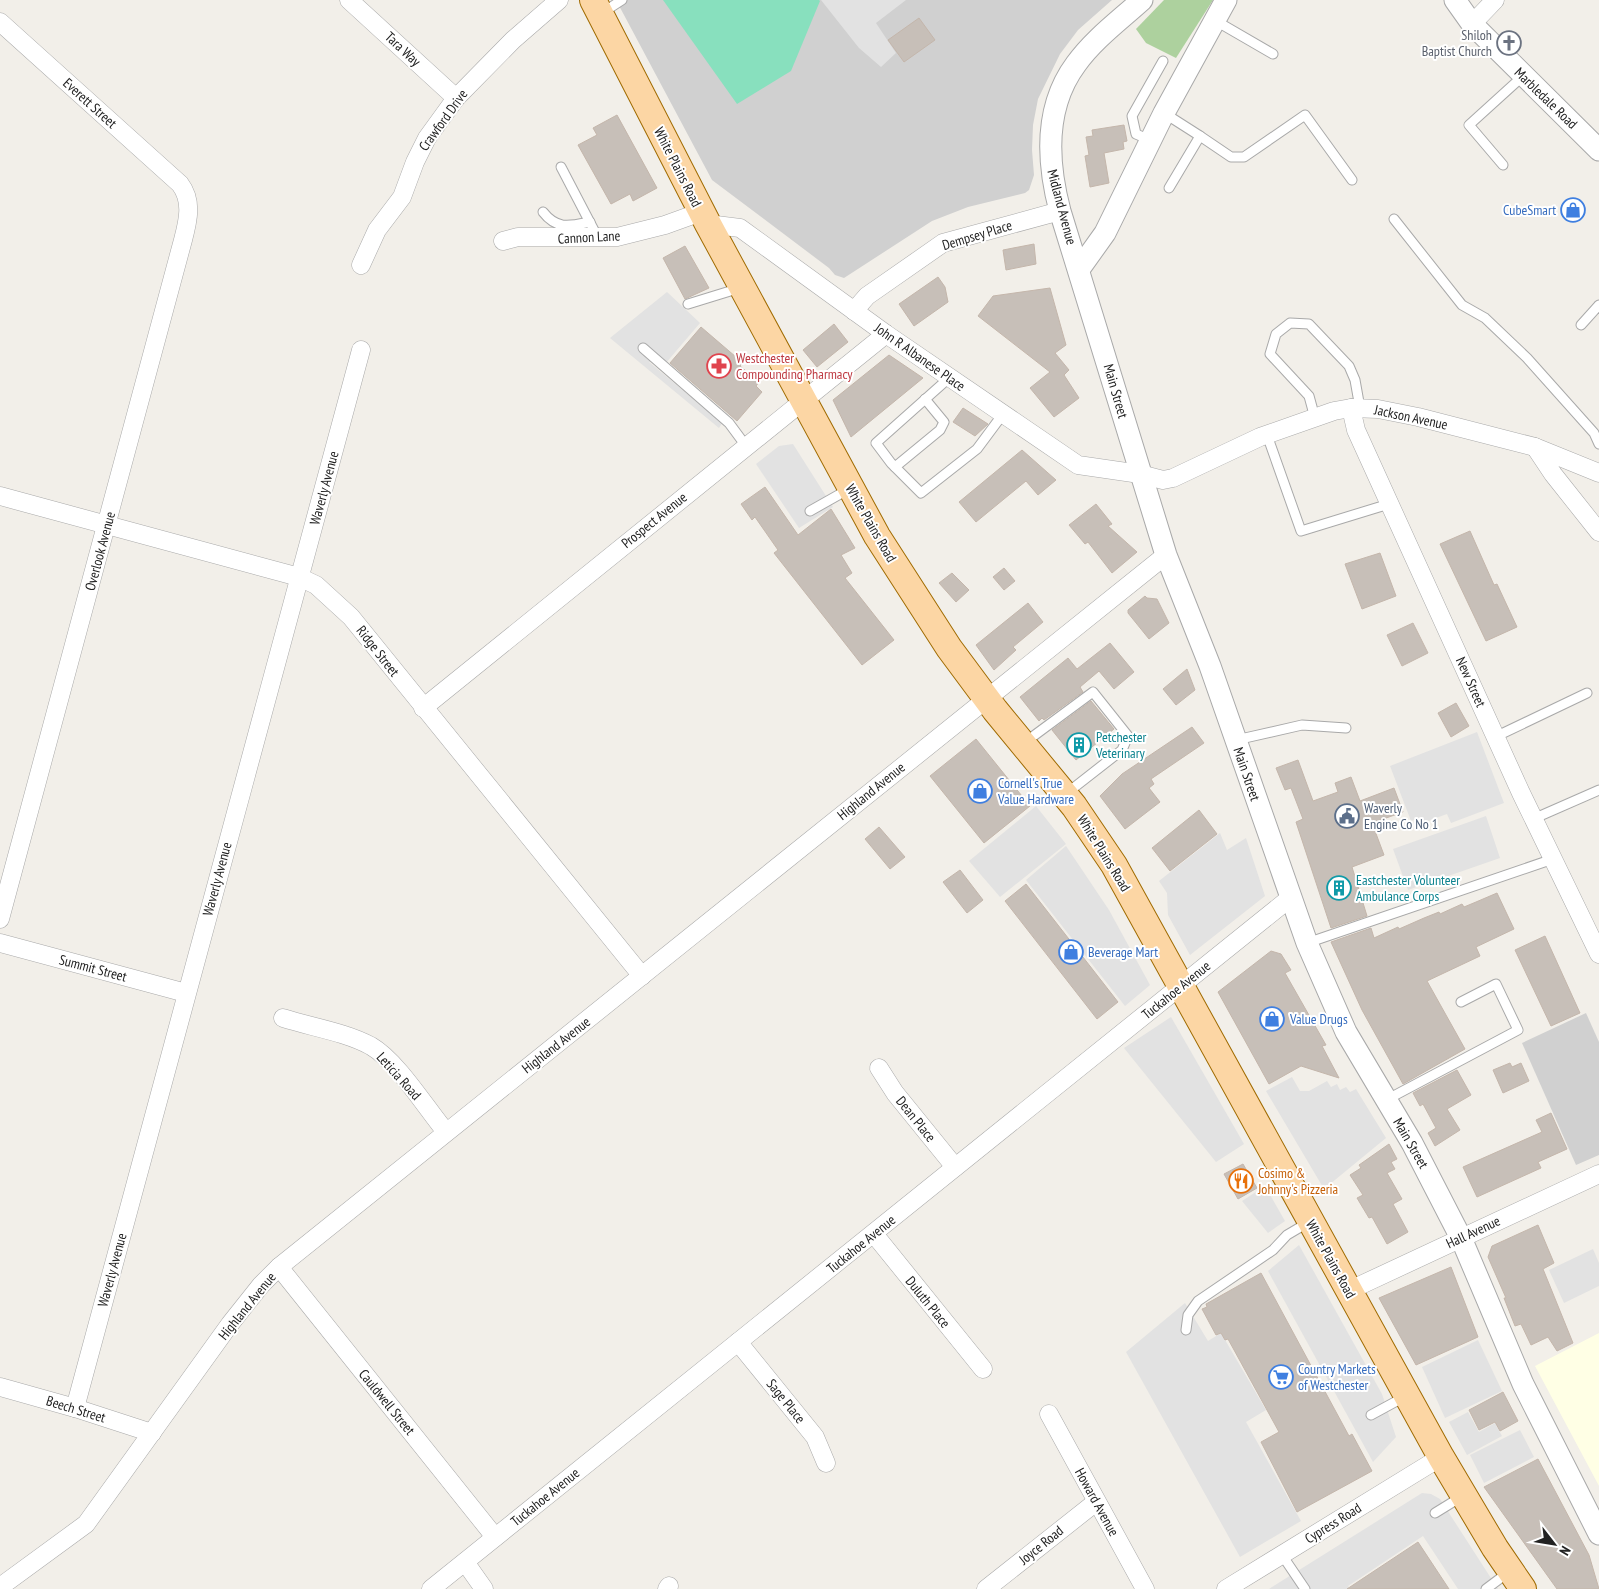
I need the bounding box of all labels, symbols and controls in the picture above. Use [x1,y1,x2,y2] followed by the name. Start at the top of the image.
[1422,26,1492,60] place label: Shiloh Baptist Church
[381,28,425,71] street label: Tara Way
[1496,30,1522,56] church icon: Shiloh Baptist Church
[1511,63,1581,133] street label: Marbledale Road
[59,74,121,132] street label: Everett Street
[415,86,471,154] street label: Crawford Drive
[650,124,706,210] street label: White Plains Road
[1043,167,1081,247] street label: Midland Avenue
[1560,197,1586,223] shop icon: CubeSmart
[1503,201,1556,219] place label: CubeSmart
[940,216,1014,254] street label: Dempsey Place
[557,226,621,248] street label: Cannon Lane
[870,318,969,395] street label: John R Albanese Place
[736,349,853,383] place label: Westchester Compounding Pharmacy
[706,353,732,379] pharmacy icon: Westchester Compounding Pharmacy
[1100,362,1132,420] street label: Main Street
[1372,400,1449,434] street label: Jackson Avenue
[306,449,343,527] street label: Waverly Avenue
[841,481,901,565] street label: White Plains Road
[618,488,691,552] street label: Prospect Avenue
[81,509,119,592] street label: Overlook Avenue
[353,622,404,680] street label: Ridge Street
[1452,654,1490,710] street label: New Street
[1095,728,1147,762] place label: Petchester Veterinary
[1066,732,1092,758] building icon: Petchester Veterinary
[1229,745,1265,803] street label: Main Street
[834,758,909,824] street label: Highland Avenue
[997,774,1074,808] place label: Cornell's True Value Hardware
[967,778,993,804] shop icon: Cornell's True Value Hardware
[1364,799,1438,833] place label: Waverly Engine Co No 1
[1334,803,1360,829] public building icon: Waverly Engine Co No 1
[1073,811,1135,895] street label: White Plains Road
[199,840,236,918] street label: Waverly Avenue
[1356,871,1460,905] place label: Eastchester Volunteer Ambulance Corps
[1326,875,1352,901] building icon: Eastchester Volunteer Ambulance Corps
[1058,939,1084,965] shop icon: Beverage Mart
[1088,943,1158,961] place label: Beverage Mart
[57,950,129,986] street label: Summit Street
[1138,957,1214,1023] street label: Tuckahoe Avenue
[1259,1006,1285,1032] shop icon: Value Drugs
[1289,1010,1348,1028] place label: Value Drugs
[518,1013,594,1077] street label: Highland Avenue
[373,1048,425,1104] street label: Leticia Road
[892,1093,940,1146] street label: Dean Place
[1389,1114,1433,1172] street label: Main Street
[1257,1164,1338,1198] place label: Cosimo & Johnny's Pizzeria
[1228,1168,1254,1194] restaurant icon: Cosimo & Johnny's Pizzeria
[823,1211,899,1277] street label: Tuckahoe Avenue
[1443,1212,1503,1252] street label: Hall Avenue
[1302,1217,1360,1301] street label: White Plains Road
[94,1231,131,1309] street label: Waverly Avenue
[214,1268,280,1343] street label: Highland Avenue
[902,1272,954,1332] street label: Duluth Place
[1298,1360,1376,1394] place label: Country Markets of Westchester
[1268,1364,1294,1390] supermarket icon: Country Markets of Westchester
[355,1365,419,1439] street label: Cauldwell Street
[763,1375,810,1427] street label: Sage Place
[44,1391,108,1427] street label: Beech Street
[507,1464,583,1530] street label: Tuckahoe Avenue
[1071,1465,1123,1539] street label: Howard Avenue
[1301,1499,1365,1547] street label: Cypress Road
[1529,1519,1579,1569] north arrow
[1014,1522,1067,1569] street label: Joyce Road
[1555,1543,1575,1559] text: N

